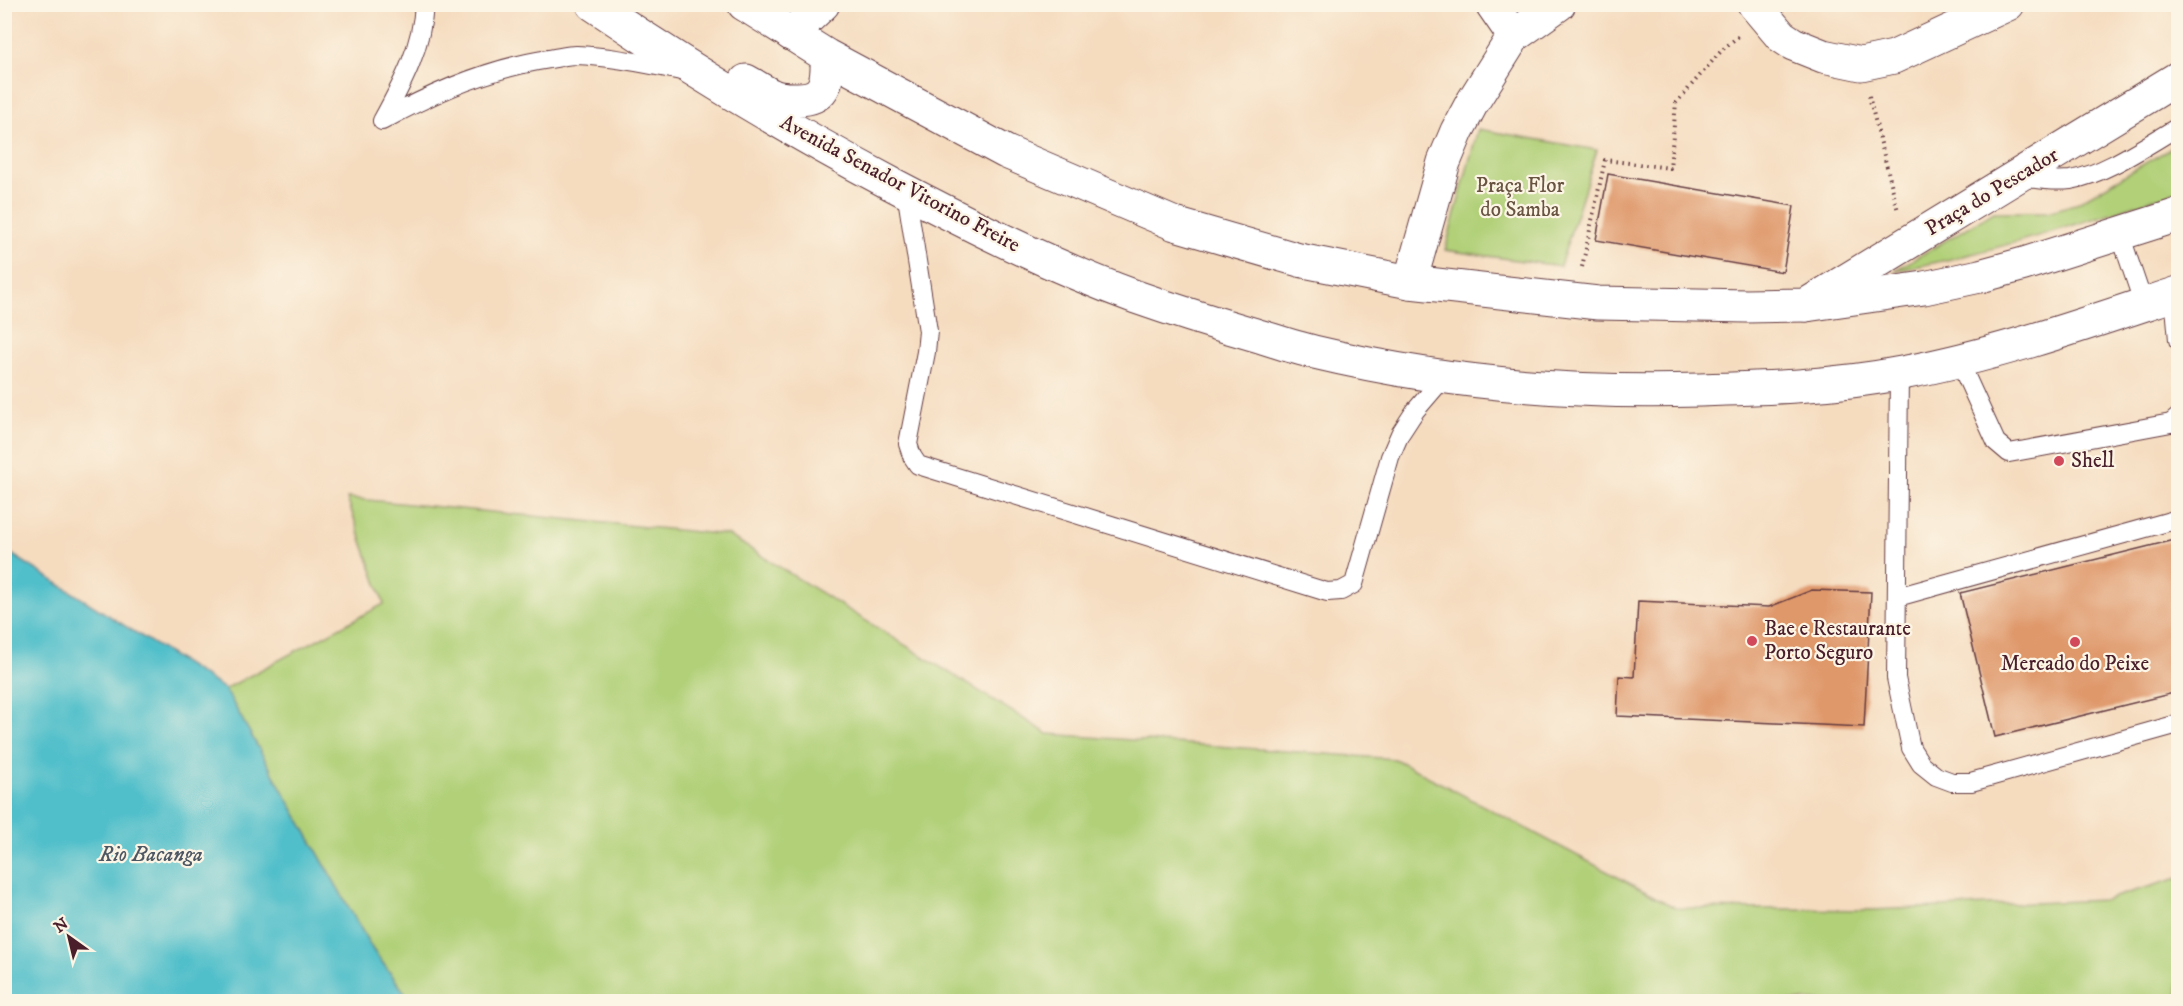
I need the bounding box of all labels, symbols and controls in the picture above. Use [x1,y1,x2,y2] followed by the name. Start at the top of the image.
[776,110,1025,259] street label: Avenida Senador Vitorino Freire
[1921,142,2063,242] street label: Praça do Pescador
[1476,173,1564,223] park label: Praça Flor do Samba
[2071,448,2115,474] place label: Shell
[2052,454,2066,468] marker: Shell
[1764,616,1911,666] place label: Bae e Restaurante Porto Seguro
[1745,634,1759,648] marker: Bae e Restaurante Porto Seguro
[2068,635,2082,649] marker: Mercado do Peixe
[2001,651,2150,677] place label: Mercado do Peixe
[98,841,203,868] water label: Rio Bacanga
[39,907,99,967] north arrow
[50,913,72,937] text: N

